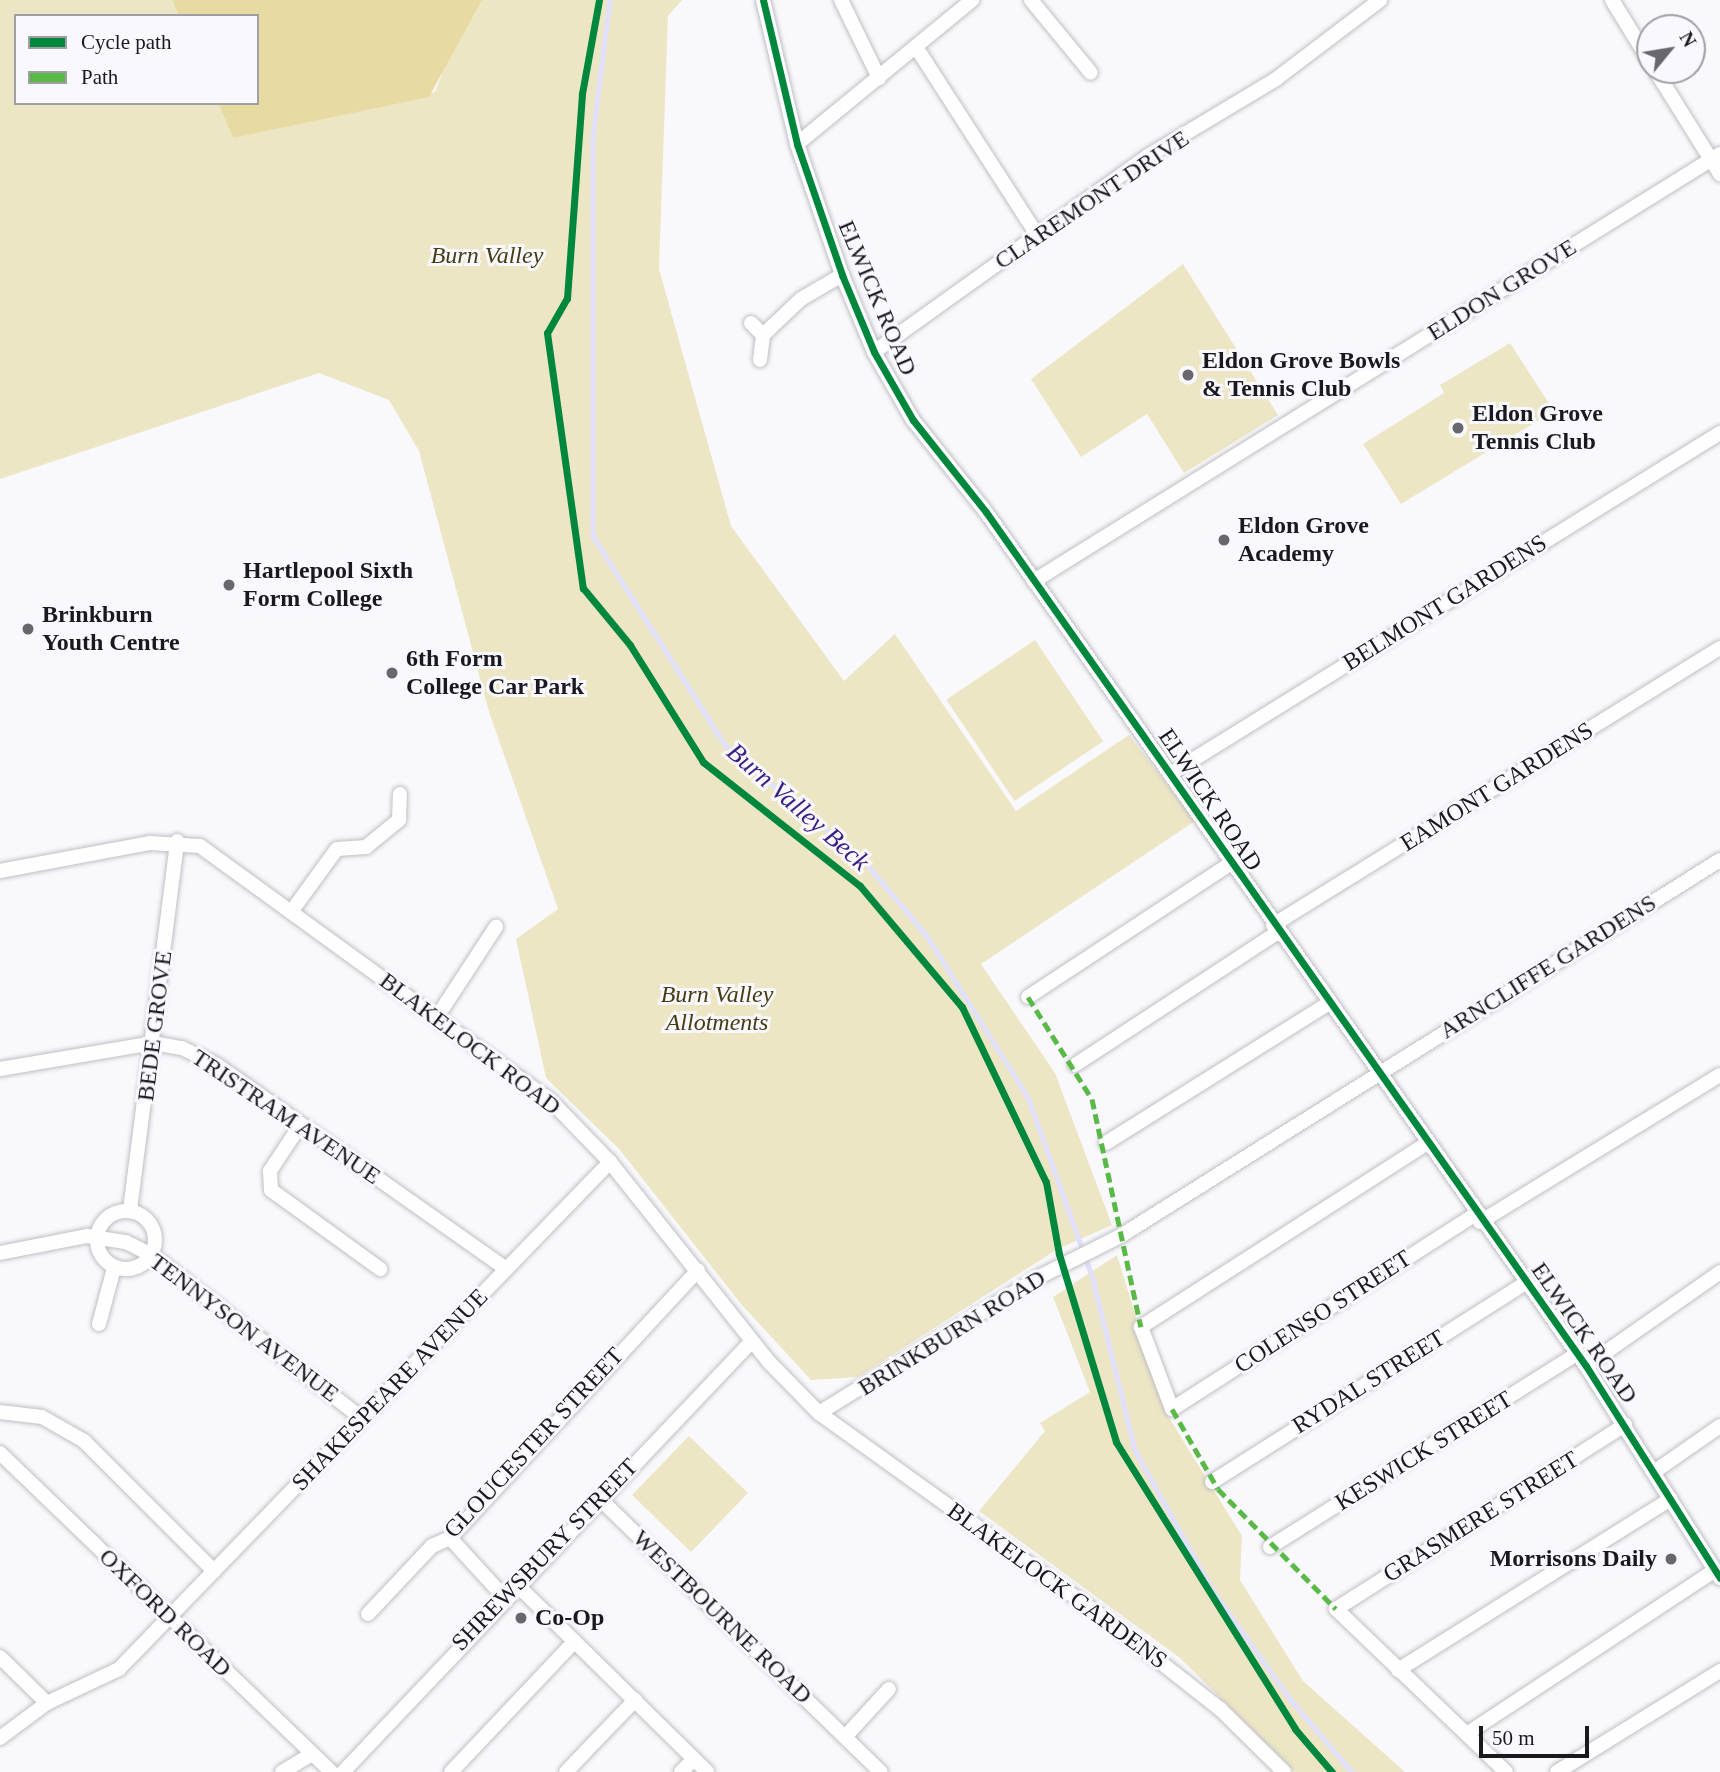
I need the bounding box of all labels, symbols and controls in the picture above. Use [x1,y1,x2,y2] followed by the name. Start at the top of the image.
[14,14,259,105] legend
[1636,14,1706,84] north arrow
[1675,28,1700,50] text: N
[81,30,171,54] text: Cycle path
[81,65,118,89] text: Path
[989,124,1195,276] street label: CLAREMONT DRIVE
[831,216,923,380] street label: ELWICK ROAD
[1422,233,1582,347] street label: ELDON GROVE
[431,242,543,270] park label: Burn Valley
[1202,347,1400,403] place label: Eldon Grove Bowls & Tennis Club
[1180,367,1196,383] marker: Eldon Grove Bowls & Tennis Club
[1472,400,1603,456] place label: Eldon Grove Tennis Club
[1450,420,1466,436] marker: Eldon Grove Tennis Club
[1238,512,1369,568] place label: Eldon Grove Academy
[1338,528,1552,678] street label: BELMONT GARDENS
[1216,532,1232,548] marker: Eldon Grove Academy
[243,557,413,613] place label: Hartlepool Sixth Form College
[221,577,237,593] marker: Hartlepool Sixth Form College
[42,601,180,657] place label: Brinkburn Youth Centre
[20,621,36,637] marker: Brinkburn Youth Centre
[406,645,585,701] place label: 6th Form College Car Park
[384,665,400,681] marker: 6th Form College Car Park
[1395,716,1599,858] street label: EAMONT GARDENS
[1152,723,1268,877] street label: ELWICK ROAD
[720,736,876,878] water label: Burn Valley Beck
[1434,889,1662,1045] street label: ARNCLIFFE GARDENS
[131,949,179,1103] street label: BEDE GROVE
[374,967,566,1121] street label: BLAKELOCK ROAD
[661,981,773,1037] park label: Burn Valley Allotments
[186,1043,386,1191] street label: TRISTRAM AVENUE
[1229,1244,1417,1380] street label: COLENSO STREET
[143,1247,345,1409] street label: TENNYSON AVENUE
[1525,1257,1643,1409] street label: ELWICK ROAD
[853,1264,1051,1402] street label: BRINKBURN ROAD
[286,1283,494,1497] street label: SHAKESPEARE AVENUE
[1287,1323,1451,1441] street label: RYDAL STREET
[438,1342,630,1544] street label: GLOUCESTER STREET
[1330,1385,1518,1517] street label: KESWICK STREET
[1378,1445,1584,1589] street label: GRASMERE STREET
[445,1453,645,1657] street label: SHREWSBURY STREET
[941,1497,1173,1675] street label: BLAKELOCK GARDENS
[626,1524,818,1710] street label: WESTBOURNE ROAD
[93,1543,237,1683] street label: OXFORD ROAD
[1490,1545,1657,1573] place label: Morrisons Daily
[1663,1551,1679,1567] marker: Morrisons Daily
[535,1604,604,1632] place label: Co-Op
[513,1610,529,1626] marker: Co-Op
[1482,1712,1592,1756] scale bar
[1492,1726,1535,1750] text: 50 m

